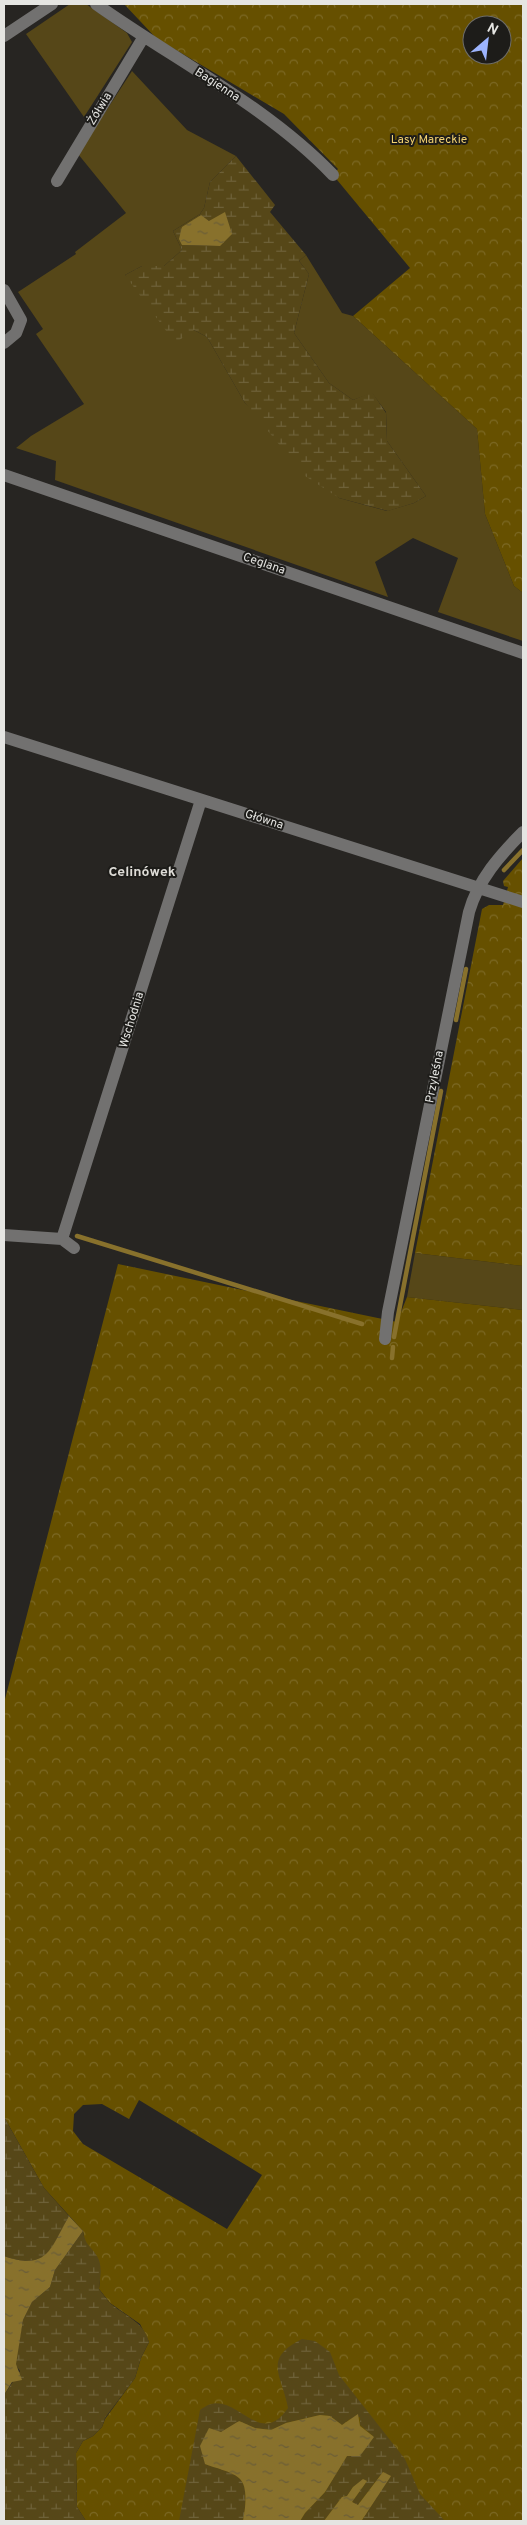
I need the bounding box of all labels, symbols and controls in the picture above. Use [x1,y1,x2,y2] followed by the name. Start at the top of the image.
[462,15,512,65] north arrow
[484,20,501,40] text: N
[191,64,243,106] street label: Bagienna
[84,90,116,128] street label: Żółwia
[391,132,467,148] park label: Lasy Mareckie
[241,549,287,579] street label: Ceglana
[243,806,285,834] street label: Główna
[108,864,176,881] district label: Celinówek
[116,990,148,1050] street label: Wschodnia
[422,1050,448,1104] street label: Przyleśna

